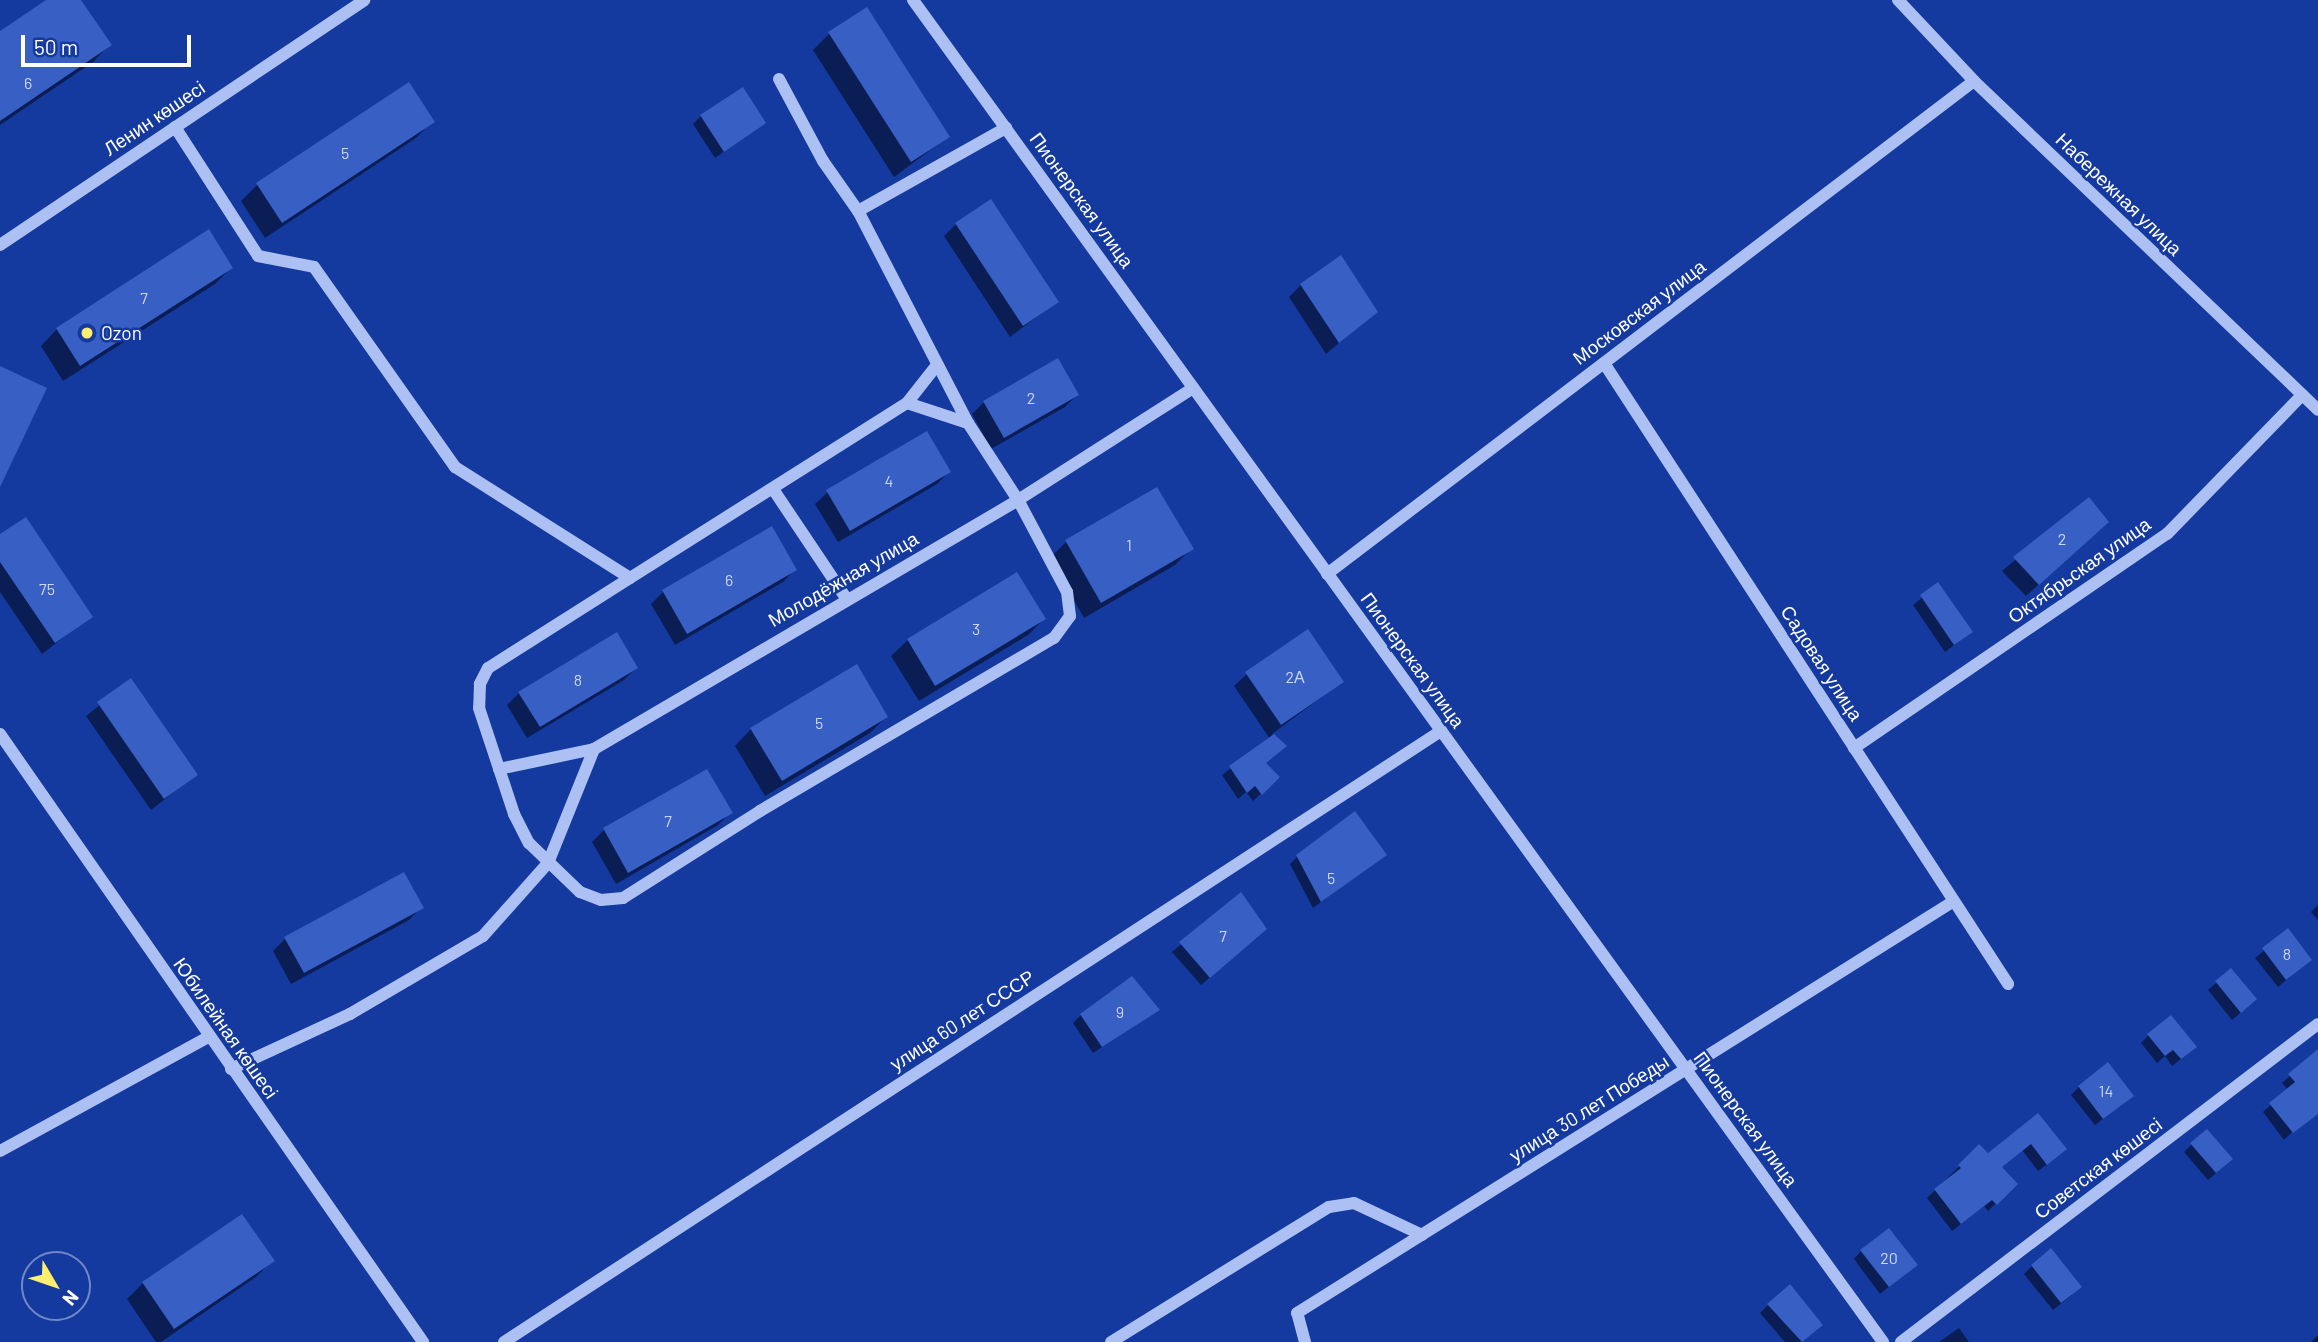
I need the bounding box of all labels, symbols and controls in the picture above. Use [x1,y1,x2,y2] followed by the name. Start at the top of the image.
[24,21,194,65] scale bar
[34,34,78,59] text: 50 m
[24,73,32,93] house number: 6
[99,76,209,160] street label: Ленин көшесі
[1025,128,1139,272] street label: Пионерская улица
[2051,128,2187,260] street label: Набережная улица
[341,143,349,163] house number: 5
[1568,255,1710,369] street label: Московская улица
[140,288,148,308] house number: 7
[101,322,142,344] place label: Ozon
[79,325,95,341] marker: Ozon
[1027,388,1035,408] house number: 2
[885,471,893,491] house number: 4
[2003,512,2155,628] street label: Октябрьская улица
[764,527,922,631] street label: Молодёжная улица
[2058,529,2066,549] house number: 2
[1126,535,1132,555] house number: 1
[725,570,733,590] house number: 6
[39,579,55,599] house number: 75
[1356,588,1470,732] street label: Пионерская улица
[1776,601,1868,725] street label: Садовая улица
[972,619,980,639] house number: 3
[1285,667,1305,687] house number: 2А
[574,670,582,690] house number: 8
[815,713,823,733] house number: 5
[664,811,672,831] house number: 7
[1327,868,1335,888] house number: 5
[1219,926,1227,946] house number: 7
[2283,944,2291,964] house number: 8
[169,953,283,1103] street label: Юбилейная көшесі
[885,965,1039,1075] street label: улица 60 лет СССР
[1116,1002,1124,1022] house number: 9
[1689,1047,1803,1191] street label: Пионерская улица
[1505,1050,1673,1166] street label: улица 30 лет Победы
[2099,1081,2113,1101] house number: 14
[2030,1113,2166,1223] street label: Советская көшесі
[1880,1248,1898,1268] house number: 20
[21,1251,91,1321] north arrow
[58,1286,84,1310] text: N

